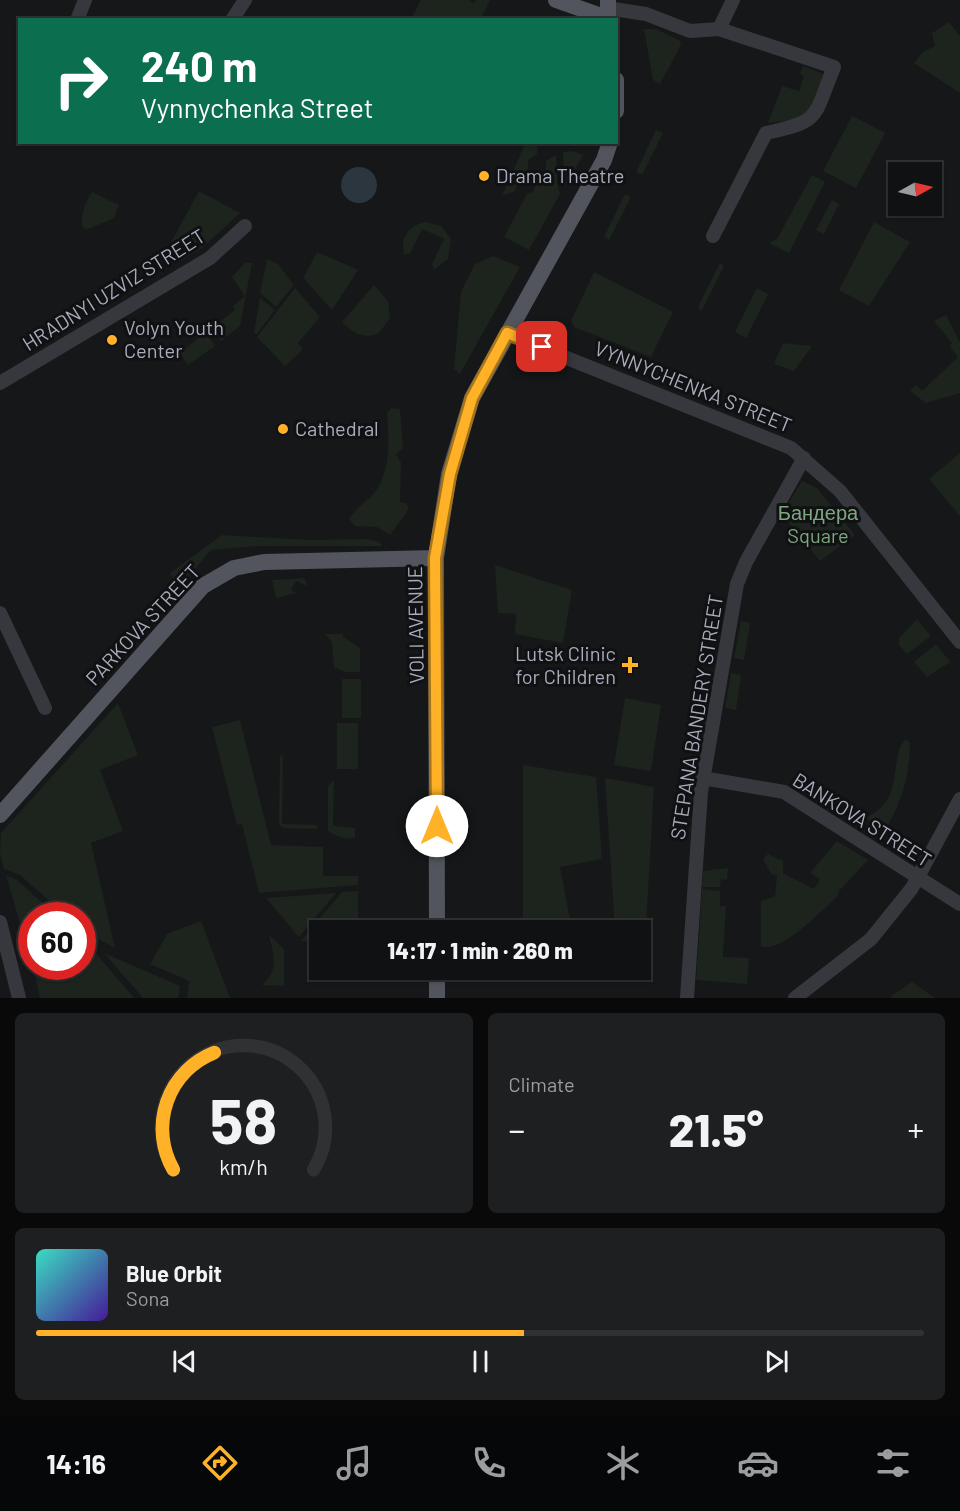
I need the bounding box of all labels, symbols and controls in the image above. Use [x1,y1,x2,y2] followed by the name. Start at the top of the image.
[141,40,257,90] text: 240 m
[42,42,120,120] icon: right
[141,91,373,123] text: Vynnychenka Street
[888,162,942,216] north arrow
[888,162,942,216] map controls
[496,163,624,187] place label: Drama Theatre
[477,169,491,183] marker: Drama Theatre
[18,223,209,355] street label: HRADNYI UZVIZ STREET
[124,315,224,362] place label: Volyn Youth Center
[516,321,567,372] pin
[525,330,558,363] icon: arrive
[105,333,119,347] marker: Volyn Youth Center
[591,335,796,437] street label: VYNNYCHENKA STREET
[295,416,379,440] place label: Cathedral
[276,422,290,436] marker: Cathedral
[778,500,859,547] park label: Бандера Square
[80,559,204,690] street label: PARKOVA STREET
[402,566,428,684] street label: VOLI AVENUE
[665,593,727,841] street label: STEPANA BANDERY STREET
[515,641,616,688] place label: Lutsk Clinic for Children
[621,656,639,674] marker: Lutsk Clinic for Children
[789,767,936,871] street label: BANKOVA STREET
[405,794,469,858] position arrow
[18,902,96,980] speed limit sign: 60
[387,937,573,963] text: 14:17 · 1 min · 260 m
[509,1072,575,1096] text: Climate
[210,1082,277,1156] text: 58
[669,1102,764,1156] text: 21.5°
[509,1109,525,1149] text: −
[908,1109,924,1149] text: +
[219,1154,268,1179] text: km/h
[126,1260,222,1286] text: Blue Orbit
[126,1286,170,1310] text: Sona
[168,1345,201,1378] icon: previous
[464,1345,497,1378] icon: pause
[760,1345,793,1378] icon: next
[199,1442,241,1484] icon: directions
[333,1442,375,1484] icon: music
[468,1442,510,1484] icon: phone
[602,1442,644,1484] icon: climate
[737,1442,779,1484] icon: car
[872,1442,914,1484] icon: filters
[46,1447,106,1479] text: 14:16

